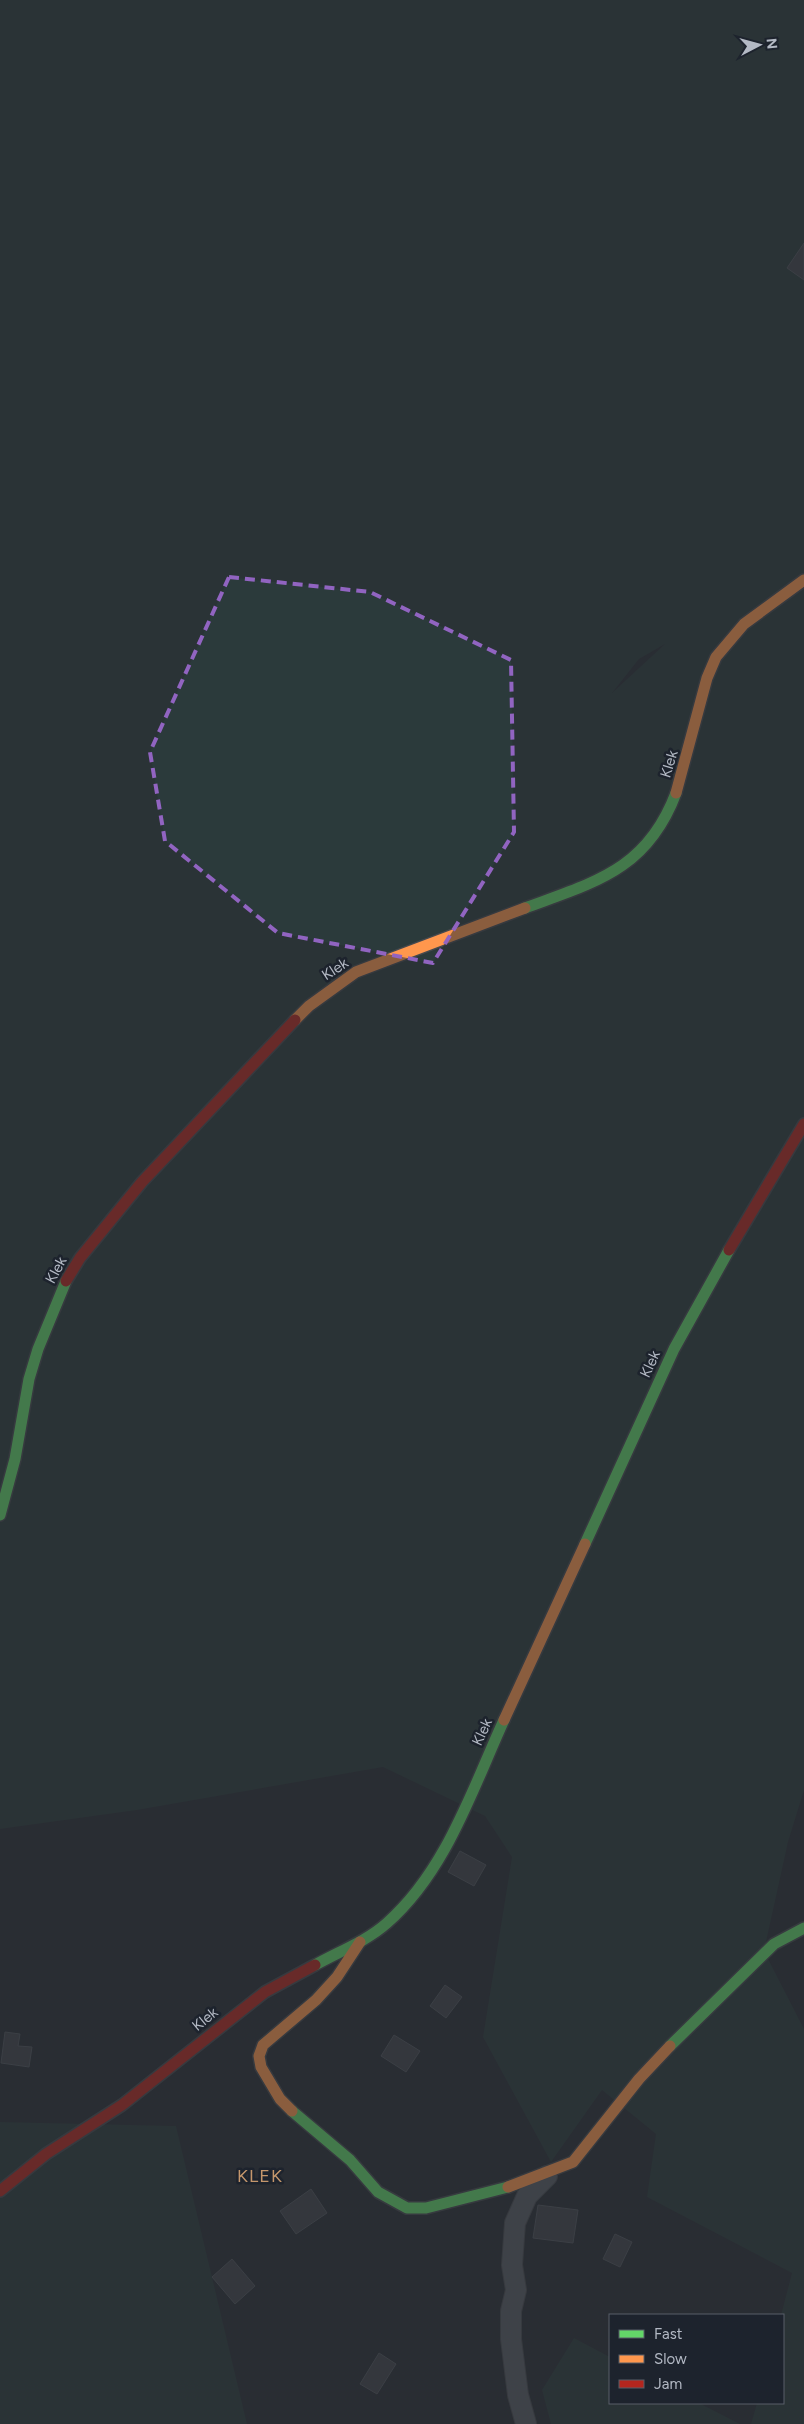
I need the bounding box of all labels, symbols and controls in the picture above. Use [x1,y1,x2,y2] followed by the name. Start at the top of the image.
[734,20,784,70] north arrow
[762,37,780,50] text: N
[656,747,682,780] street label: Klek
[318,953,352,984] street label: Klek
[41,1253,71,1287] street label: Klek
[636,1347,664,1380] street label: Klek
[468,1715,496,1748] street label: Klek
[188,2003,222,2035] street label: Klek
[237,2165,283,2187] district label: KLEK
[609,2314,784,2404] legend
[654,2325,683,2343] text: Fast
[654,2350,687,2368] text: Slow
[654,2375,682,2393] text: Jam

